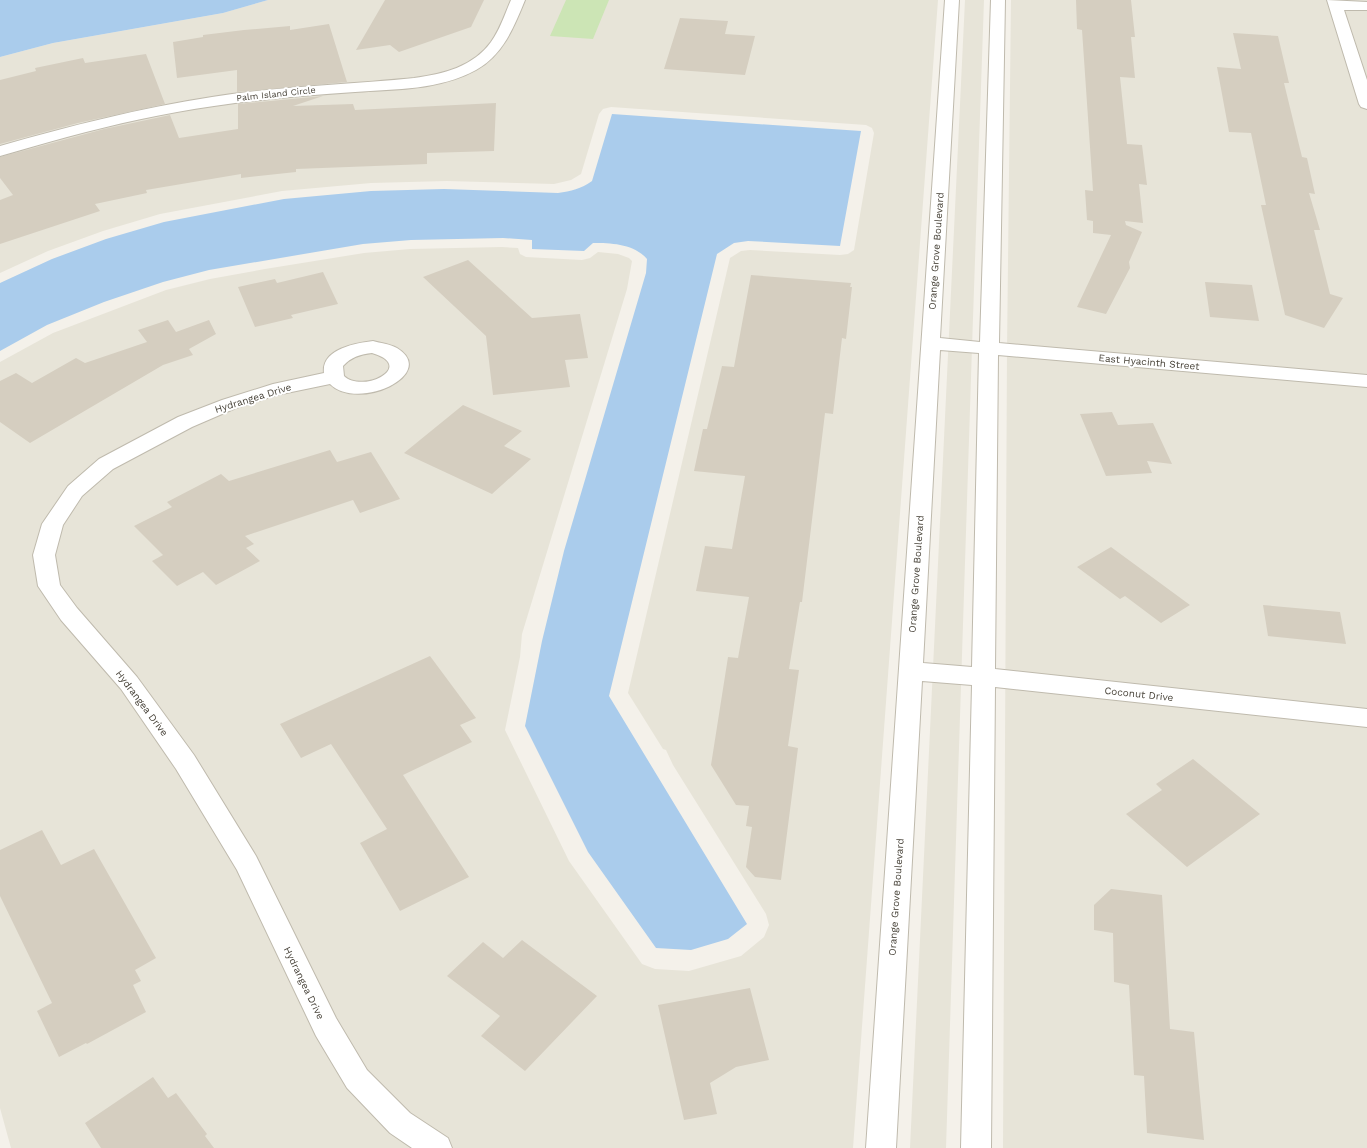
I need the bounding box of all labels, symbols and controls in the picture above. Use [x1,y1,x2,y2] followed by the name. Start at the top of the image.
[236,85,316,103] street label: Palm Island Circle
[926,192,946,310] street label: Orange Grove Boulevard
[1098,352,1201,372] street label: East Hyacinth Street
[213,381,293,415] street label: Hydrangea Drive
[906,515,926,633] street label: Orange Grove Boulevard
[114,668,170,738] street label: Hydrangea Drive
[1104,685,1174,703] street label: Coconut Drive
[886,838,906,956] street label: Orange Grove Boulevard
[282,945,326,1021] street label: Hydrangea Drive

